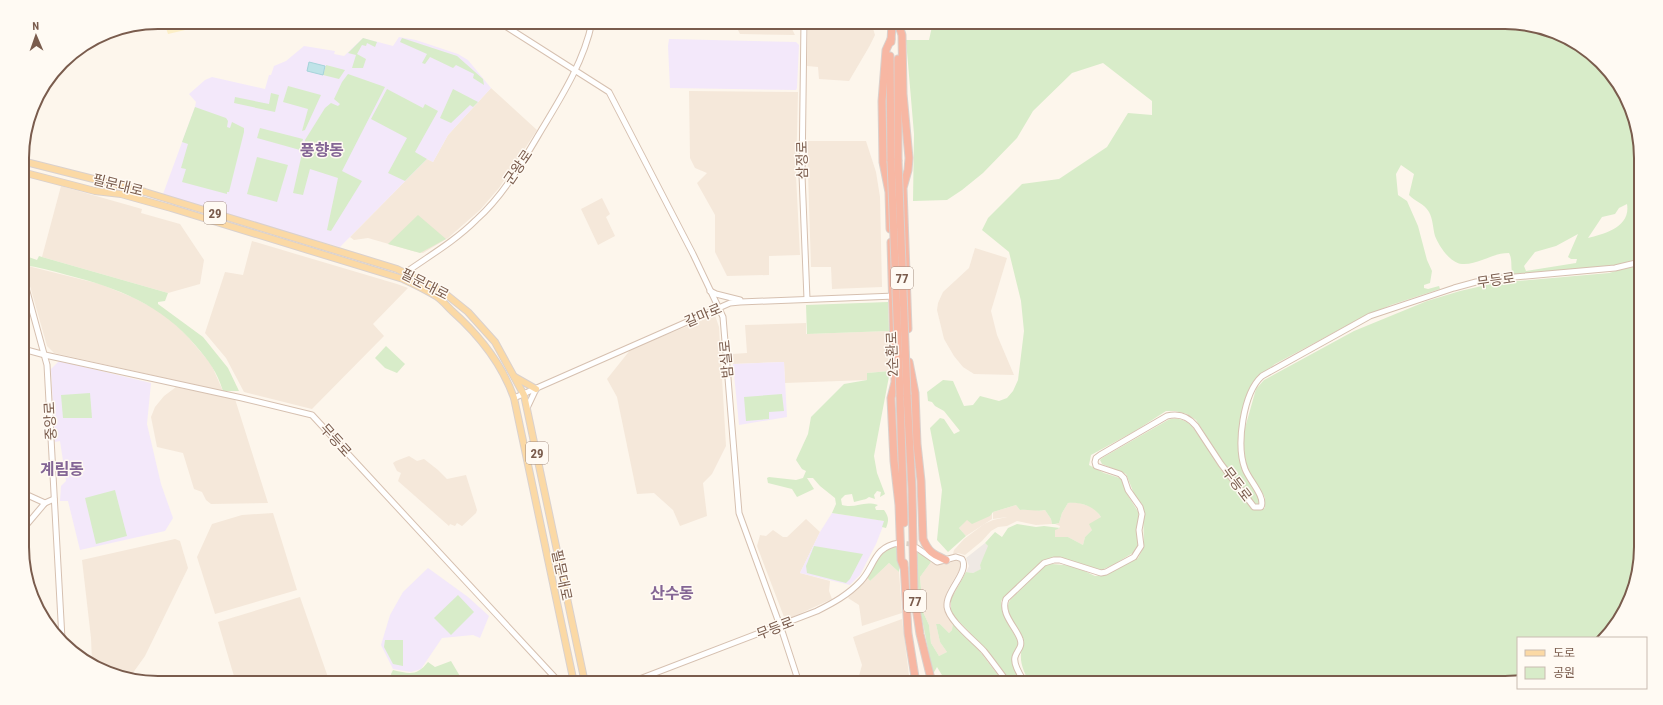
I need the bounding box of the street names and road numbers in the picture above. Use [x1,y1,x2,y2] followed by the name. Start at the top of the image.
[794,140,810,179] street label: 삼정로
[501,146,536,187] street label: 군왕로
[91,171,145,199] street label: 필문대로
[204,202,226,224] road number: 29
[398,265,452,303] street label: 필문대로
[891,267,913,289] road number: 77
[1476,269,1516,291] street label: 무등로
[682,300,724,330] street label: 갈마로
[883,331,901,377] street label: 2순환로
[716,339,736,379] street label: 밤실로
[41,401,59,441] street label: 중앙로
[317,420,355,460] street label: 무등로
[526,442,548,464] road number: 29
[1219,464,1255,504] street label: 무등로
[549,548,575,602] street label: 필문대로
[904,590,926,612] road number: 77
[754,614,796,642] street label: 무등로

